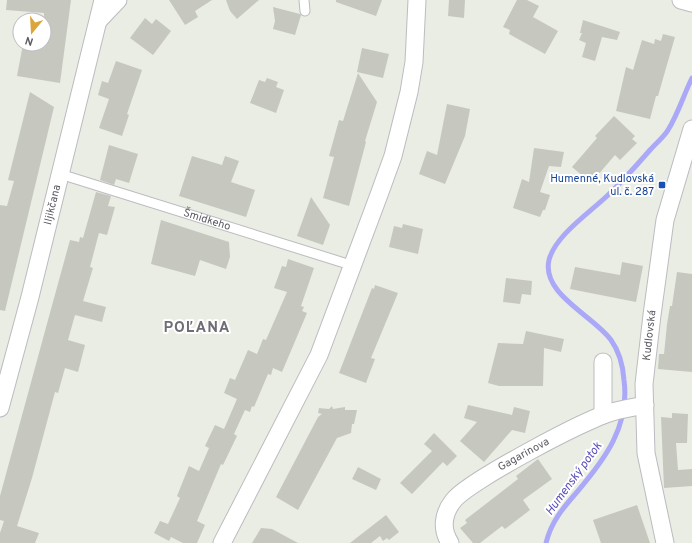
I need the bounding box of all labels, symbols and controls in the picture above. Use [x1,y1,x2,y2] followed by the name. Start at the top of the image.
[12,12,52,52] north arrow
[23,33,35,48] text: N
[550,172,654,199] place label: Humenné, Kudlovská ul. č. 287
[657,180,667,190] marker: Humenné, Kudlovská ul. č. 287
[41,183,64,226] street label: Iljikčana
[182,205,232,234] street label: Šmidkeho
[640,309,660,361] street label: Kudlovská
[163,319,231,338] district label: POĽANA
[496,435,552,474] street label: Gagarinova
[542,438,607,519] water label: Humenský potok

